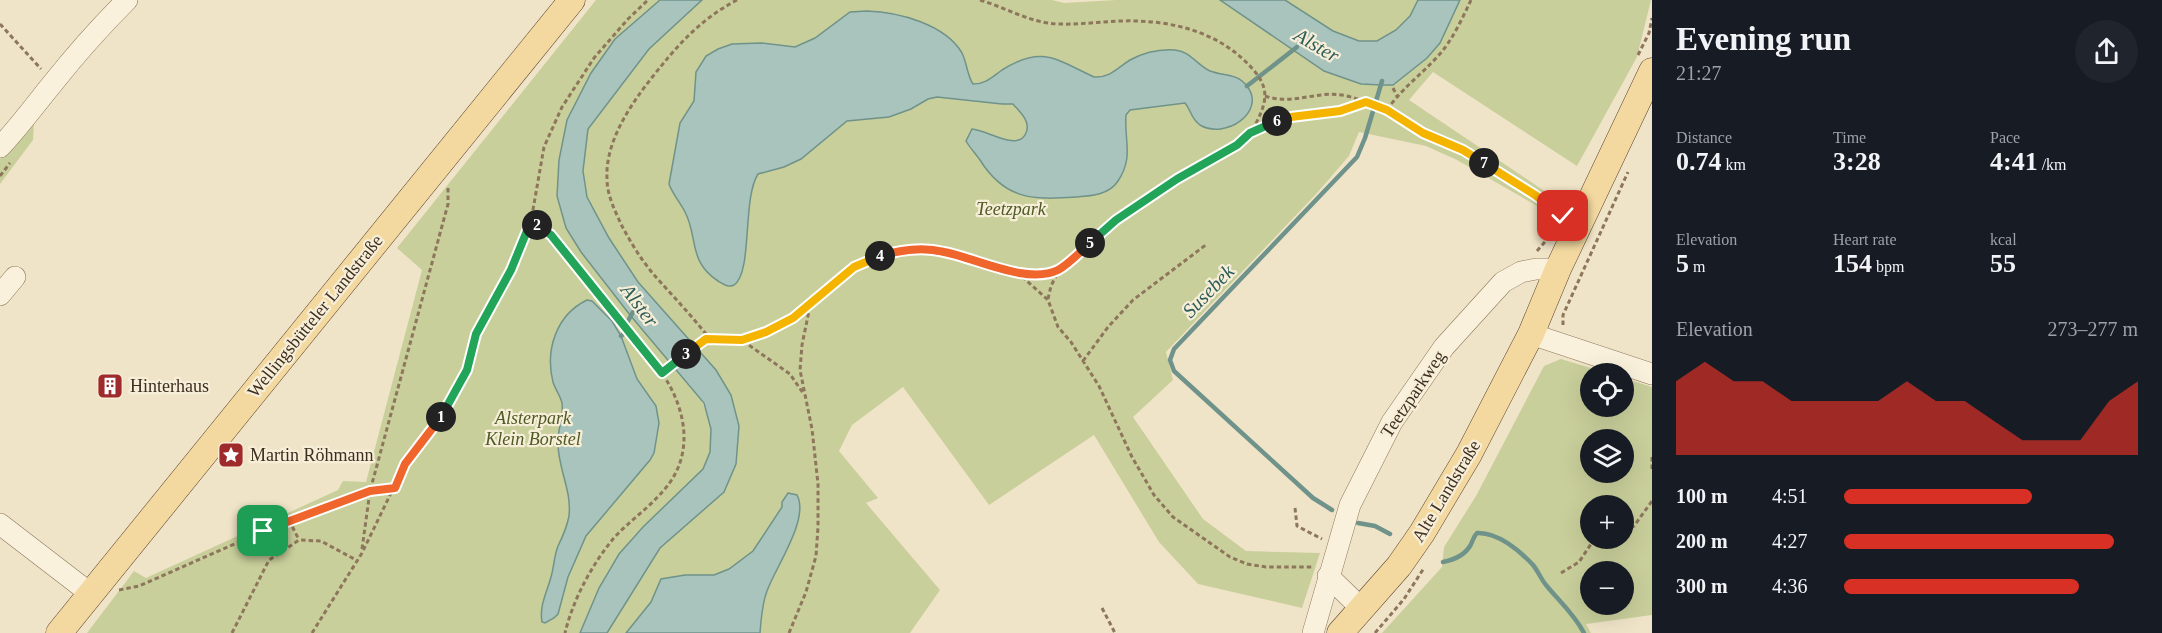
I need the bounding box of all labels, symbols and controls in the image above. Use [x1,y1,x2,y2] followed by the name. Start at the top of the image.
[2075,20,2138,83] button: share
[1676,21,1851,57] text: Evening run
[1289,23,1343,67] water label: Alster
[1676,62,1722,84] text: 21:27
[1262,106,1292,136] pin: 6
[1273,112,1281,129] text: 6
[1676,129,1732,146] text: Distance
[1833,129,1866,146] text: Time
[1990,129,2020,146] text: Pace
[1676,147,1722,176] text: 0.74
[1833,147,1881,176] text: 3:28
[1990,147,2038,176] text: 4:41
[1469,148,1499,178] pin: 7
[1480,154,1488,171] text: 7
[1722,156,1746,173] text: km
[2038,156,2067,173] text: /km
[1537,190,1588,241] pin
[976,199,1047,219] park label: Teetzpark
[1546,199,1579,232] icon: check
[522,210,552,240] pin: 2
[533,216,541,233] text: 2
[1075,228,1105,258] pin: 5
[243,231,387,401] street label: Wellingsbütteler Landstraße
[1676,231,1737,248] text: Elevation
[1833,231,1897,248] text: Heart rate
[1990,231,2017,248] text: kcal
[1086,234,1094,251] text: 5
[865,241,895,271] pin: 4
[876,247,884,264] text: 4
[1676,249,1689,278] text: 5
[1833,249,1872,278] text: 154
[1990,249,2016,278] text: 55
[1689,258,1705,275] text: m
[1872,258,1904,275] text: bpm
[1178,259,1239,322] water label: Susebek
[616,278,663,331] water label: Alster
[1676,318,1753,340] text: Elevation
[2047,318,2138,340] text: 273–277 m
[671,339,701,369] pin: 3
[682,345,690,362] text: 3
[1377,347,1449,441] street label: Teetzparkweg
[1580,363,1634,615] map controls
[1580,363,1634,417] button: locate
[95,371,125,401] building icon: Hinterhaus
[130,376,209,396] place label: Hinterhaus
[426,402,456,432] pin: 1
[437,408,445,425] text: 1
[484,408,581,449] park label: Alsterpark Klein Borstel
[1580,429,1634,483] button: layers
[1408,436,1484,546] street label: Alte Landstraße
[216,440,246,470] place icon: Martin Röhmann
[250,445,374,465] place label: Martin Röhmann
[1676,485,1728,507] text: 100 m
[1772,485,1808,507] text: 4:51
[1580,495,1634,549] button: +
[237,505,288,556] pin
[246,514,279,547] icon: arrive
[1676,530,1728,552] text: 200 m
[1772,530,1808,552] text: 4:27
[1580,561,1634,615] button: −
[1676,575,1728,597] text: 300 m
[1772,575,1808,597] text: 4:36

